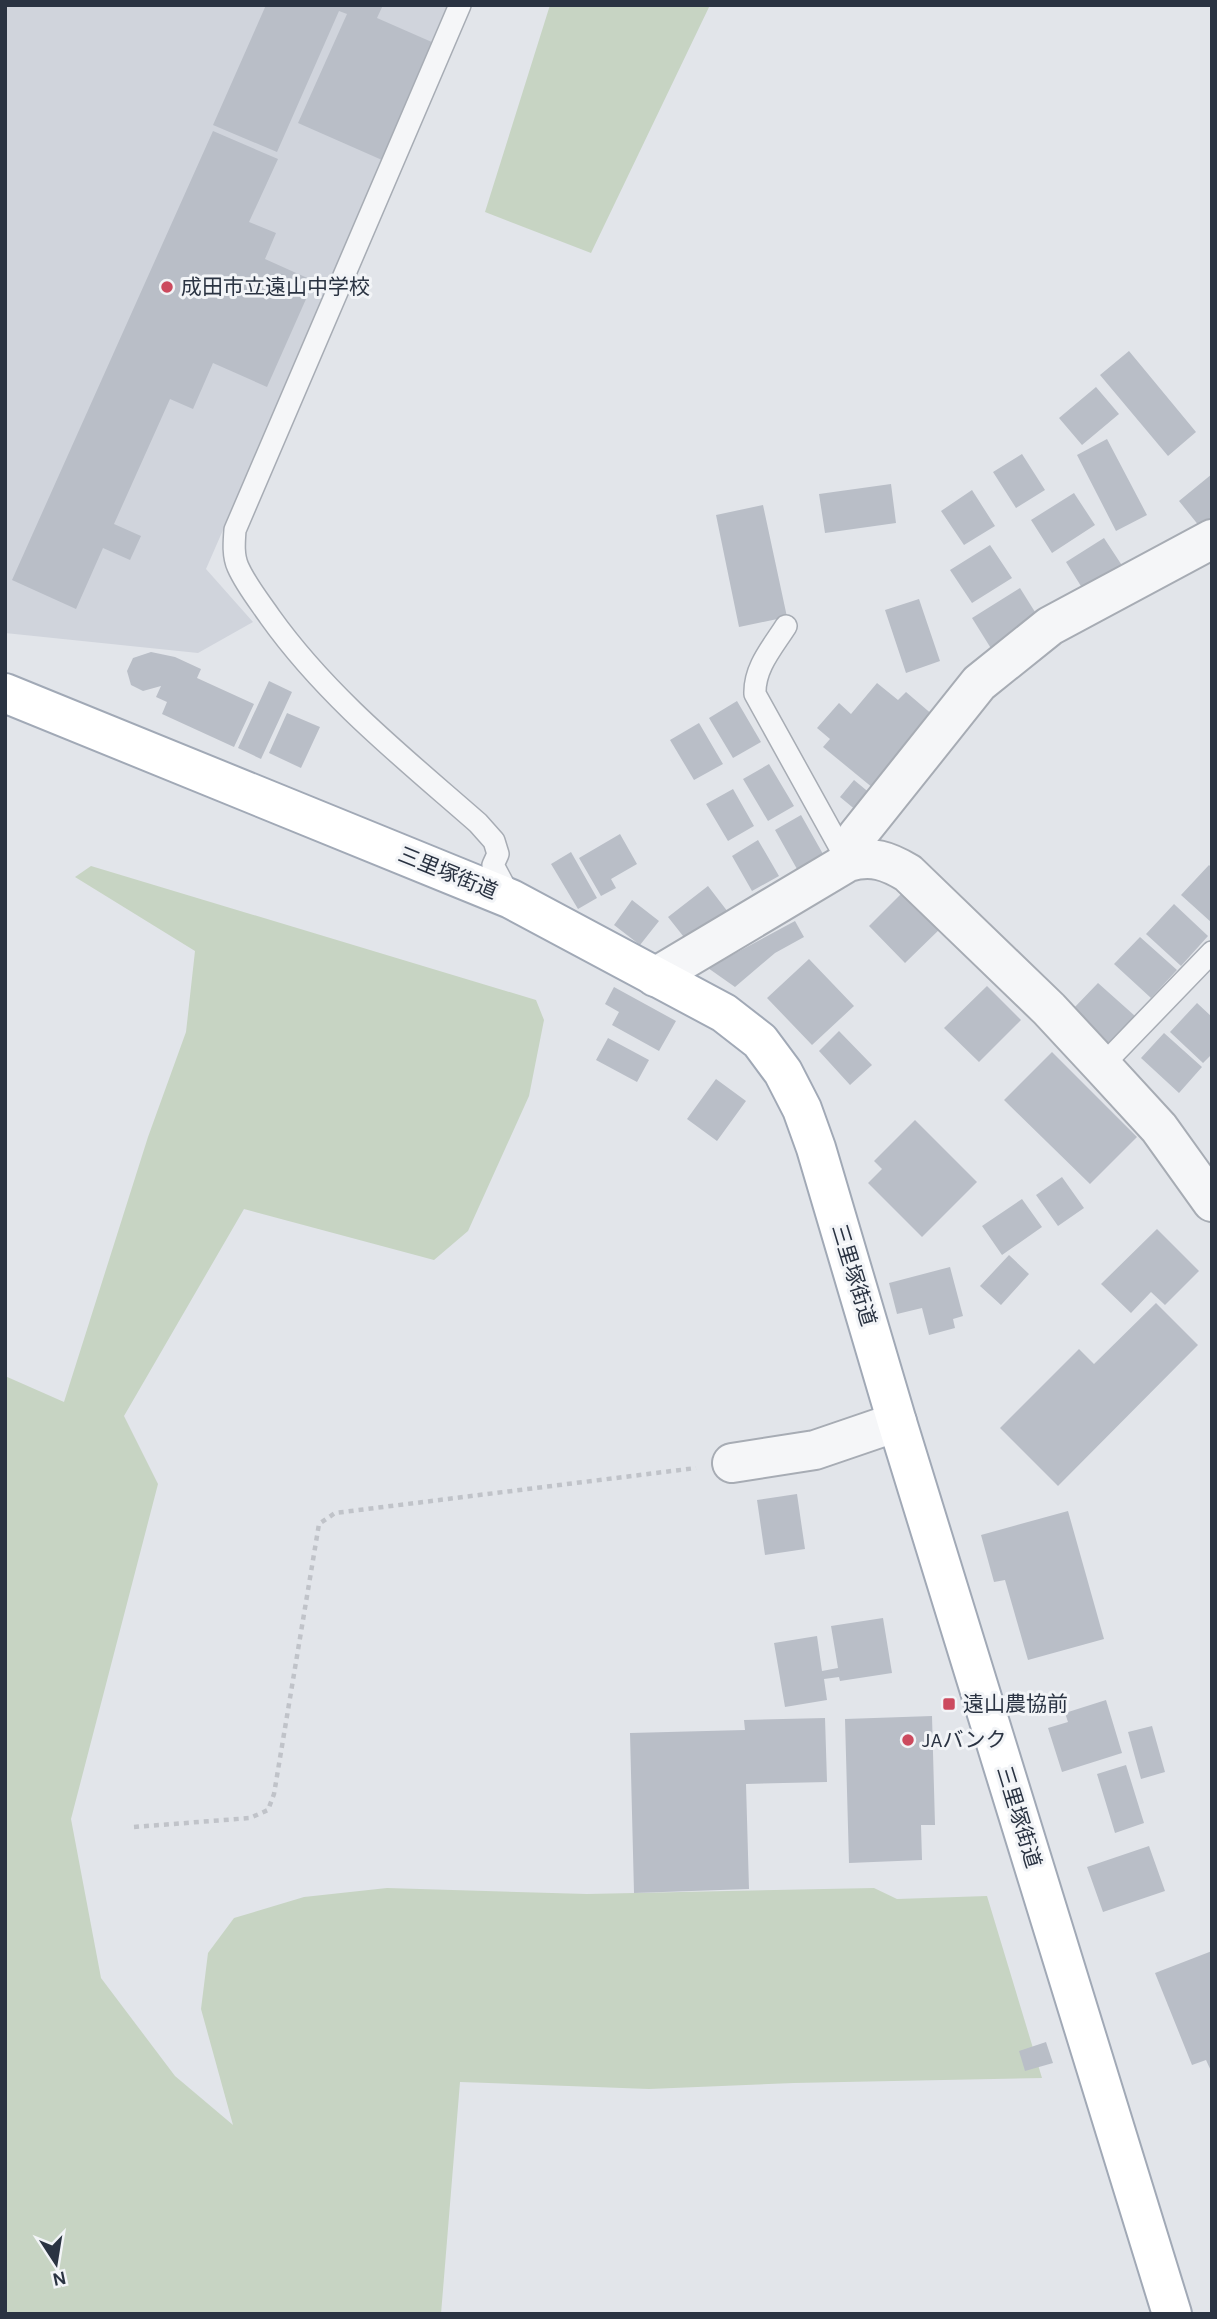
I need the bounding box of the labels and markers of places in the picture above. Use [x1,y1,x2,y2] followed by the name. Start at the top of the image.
[181,275,370,299] place label: 成田市立遠山中学校
[159,279,175,295] marker: 成田市立遠山中学校
[963,1692,1068,1716] place label: 遠山農協前
[941,1696,957,1712] marker: 遠山農協前
[922,1728,1007,1752] place label: JAバンク
[900,1732,916,1748] marker: JAバンク

